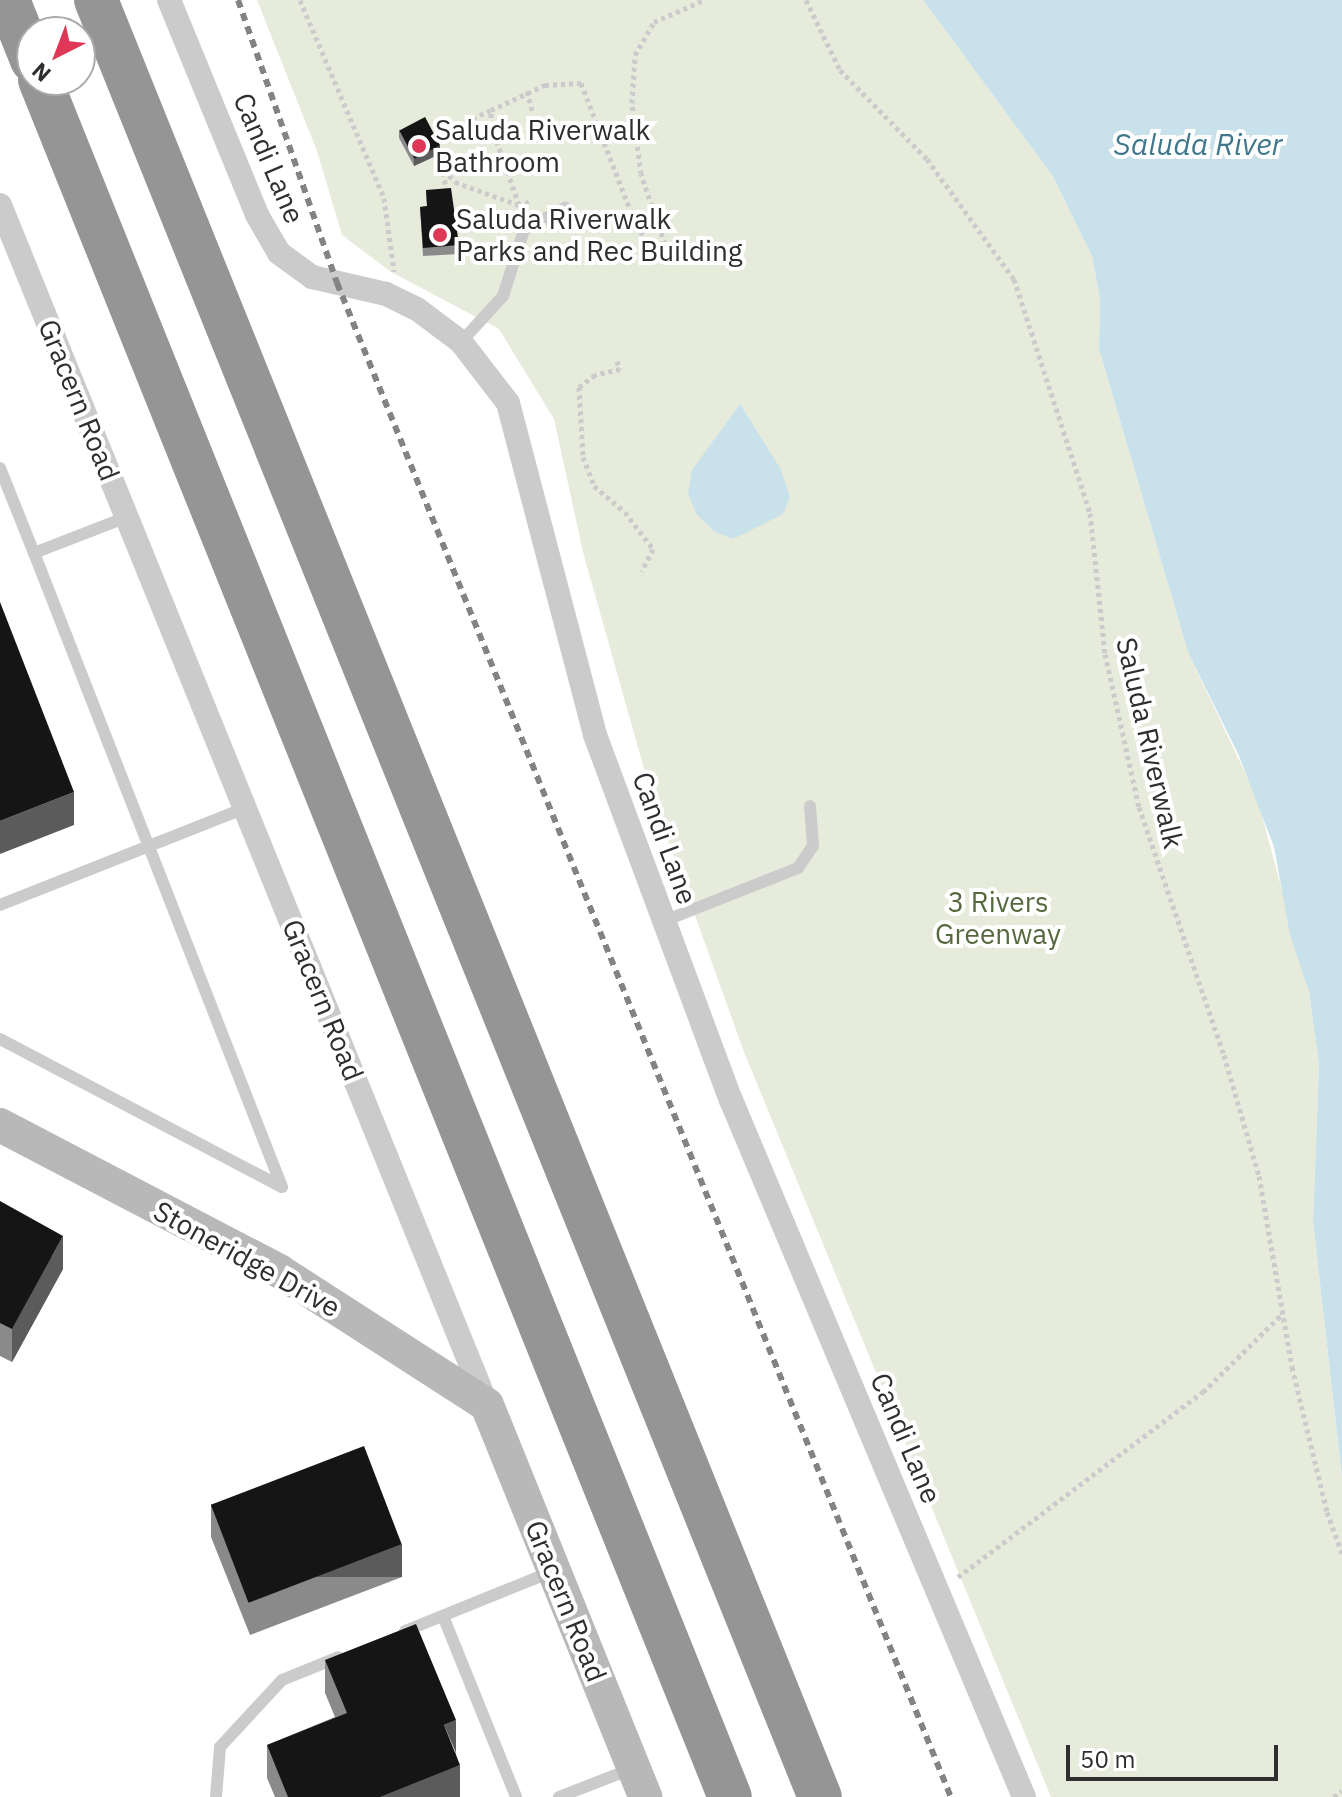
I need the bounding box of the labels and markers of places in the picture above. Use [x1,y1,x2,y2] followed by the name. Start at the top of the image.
[435,113,650,179] place label: Saluda Riverwalk Bathroom
[410,137,428,155] marker: Saluda Riverwalk Bathroom
[456,202,743,268] place label: Saluda Riverwalk Parks and Rec Building
[431,226,449,244] marker: Saluda Riverwalk Parks and Rec Building

